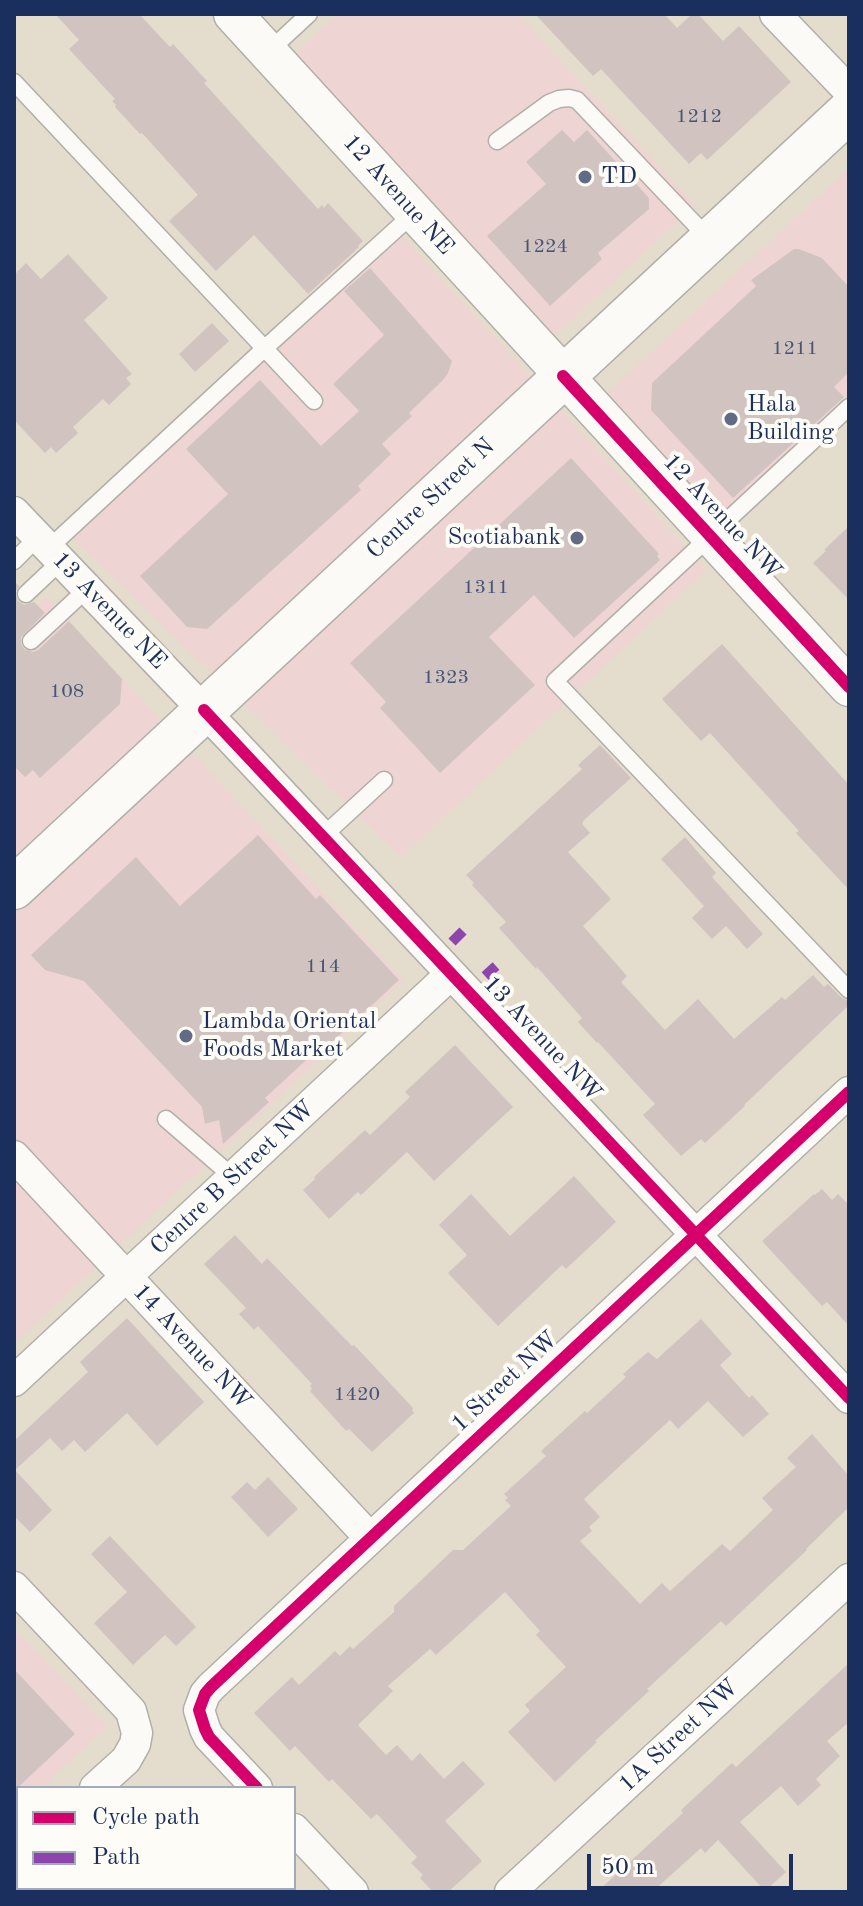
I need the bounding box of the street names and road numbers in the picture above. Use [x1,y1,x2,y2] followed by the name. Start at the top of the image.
[336,129,460,261] street label: 12 Avenue NE
[361,432,501,566] street label: Centre Street N
[656,448,788,586] street label: 12 Avenue NW
[46,546,172,676] street label: 13 Avenue NE
[476,970,608,1108] street label: 13 Avenue NW
[145,1095,321,1261] street label: Centre B Street NW
[126,1278,258,1416] street label: 14 Avenue NW
[446,1325,564,1439] street label: 1 Street NW
[613,1673,745,1799] street label: 1A Street NW

